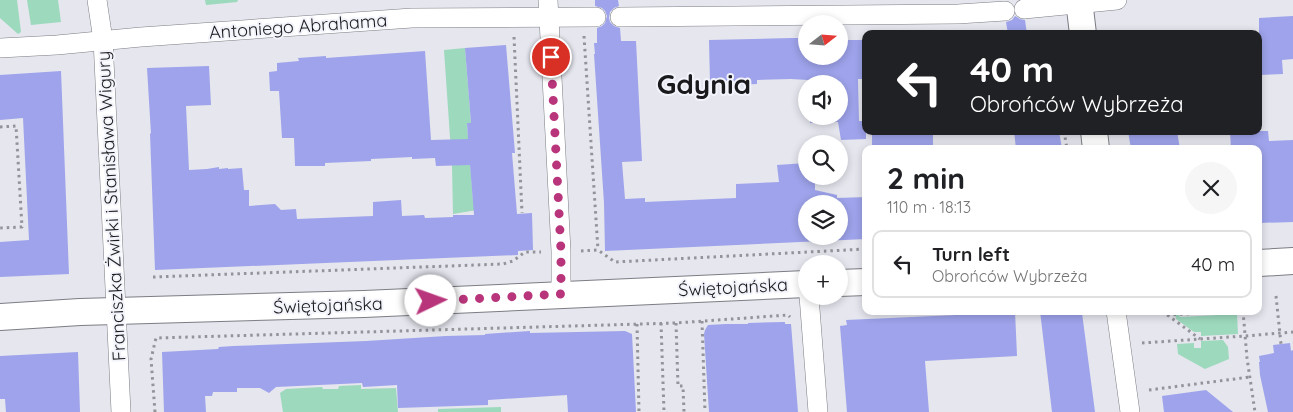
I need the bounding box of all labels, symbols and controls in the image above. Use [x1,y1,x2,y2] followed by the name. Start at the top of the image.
[208,8,388,44] street label: Antoniego Abrahama
[798,15,848,65] north arrow
[798,15,848,305] map controls
[530,36,572,78] pin
[537,43,565,71] icon: arrive
[970,47,1054,91] text: 40 m
[91,50,131,362] street label: Franciszka Żwirki i Stanisława Wigury
[887,50,952,115] icon: left
[657,66,751,101] district label: Gdynia
[798,75,848,125] button: sound
[970,90,1184,118] text: Obrońców Wybrzeża
[798,135,848,185] button: search
[887,159,965,197] text: 2 min
[1185,162,1237,214] button: close
[798,195,848,245] button: layers
[887,197,971,217] text: 110 m · 18:13
[932,242,1010,266] text: Turn left
[889,250,917,278] icon: left
[1191,252,1235,276] text: 40 m
[798,255,848,305] button: +
[932,266,1087,286] text: Obrońców Wybrzeża
[678,273,788,301] street label: Świętojańska
[404,274,456,326] position arrow
[273,292,383,318] street label: Świętojańska

